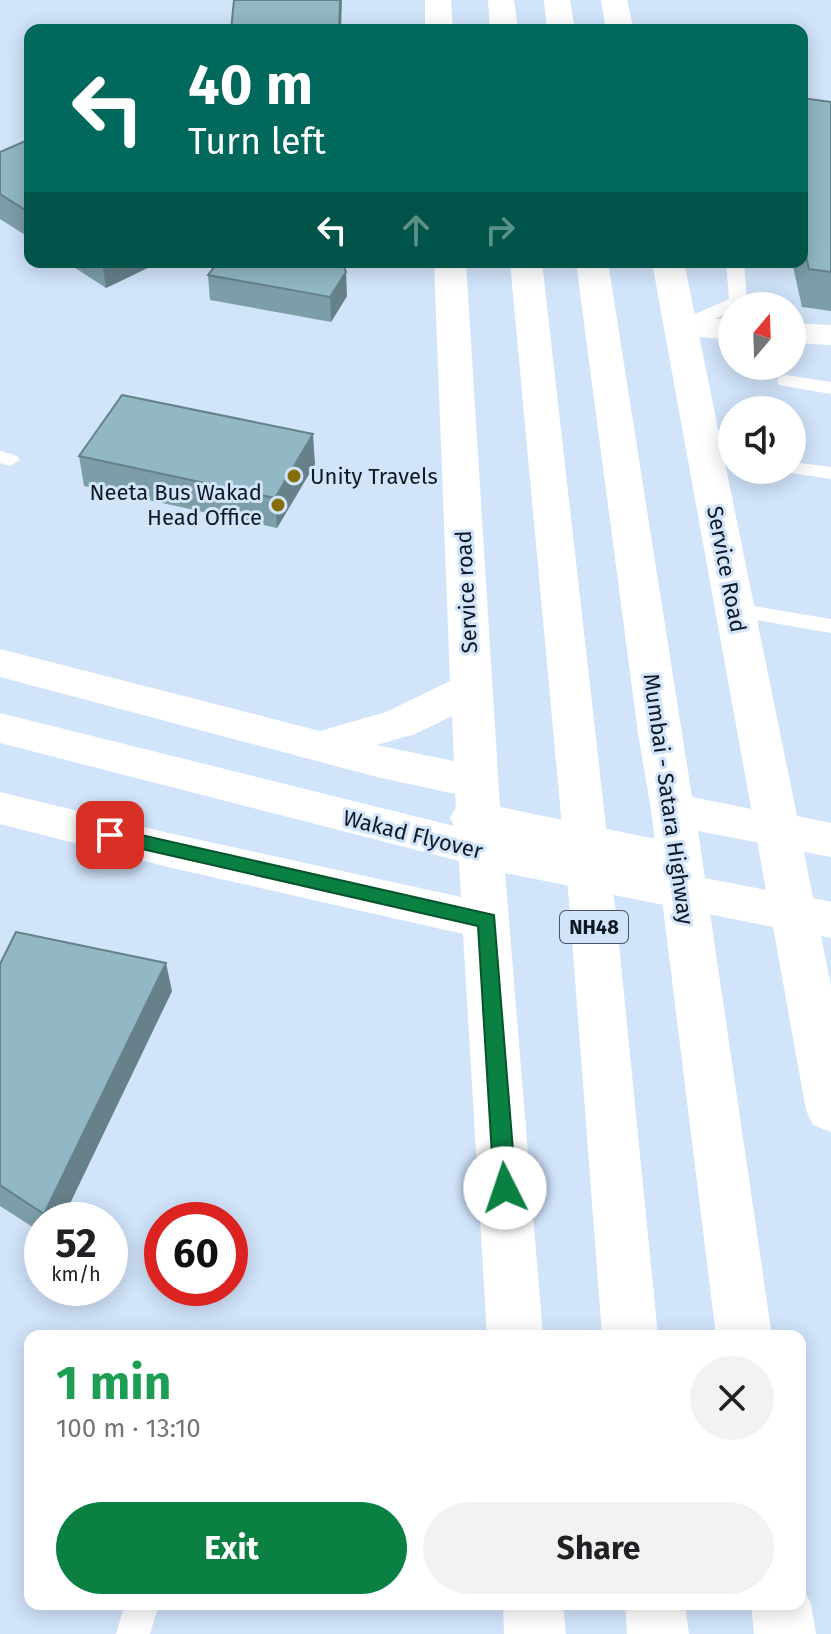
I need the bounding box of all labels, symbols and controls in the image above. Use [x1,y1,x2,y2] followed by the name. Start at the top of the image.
[188,52,313,119] text: 40 m
[56,56,160,160] icon: left
[188,120,326,164] text: Turn left
[310,208,354,252] icon: left
[394,208,438,252] icon: ahead
[478,208,522,252] icon: right
[718,292,806,380] north arrow
[718,292,806,484] map controls
[718,396,806,484] button: sound
[310,463,438,490] place label: Unity Travels
[285,467,303,485] marker: Unity Travels
[90,479,262,531] place label: Neeta Bus Wakad Head Office
[269,496,287,514] marker: Neeta Bus Wakad Head Office
[701,504,752,635] street label: Service Road
[450,530,483,654] street label: Service road
[638,672,700,926] street label: Mumbai - Satara Highway
[76,801,144,869] pin
[340,804,486,865] street label: Wakad Flyover
[88,813,132,857] icon: arrive
[560,911,628,943] road number: NH48
[463,1146,547,1230] position arrow
[144,1202,248,1306] speed limit sign: 60
[55,1220,97,1268] text: 52
[51,1262,101,1286] text: km/h
[56,1354,171,1412] text: 1 min
[690,1356,774,1440] button: close
[56,1413,201,1444] text: 100 m · 13:10
[56,1502,407,1594] button: Exit
[423,1502,774,1594] button: Share

